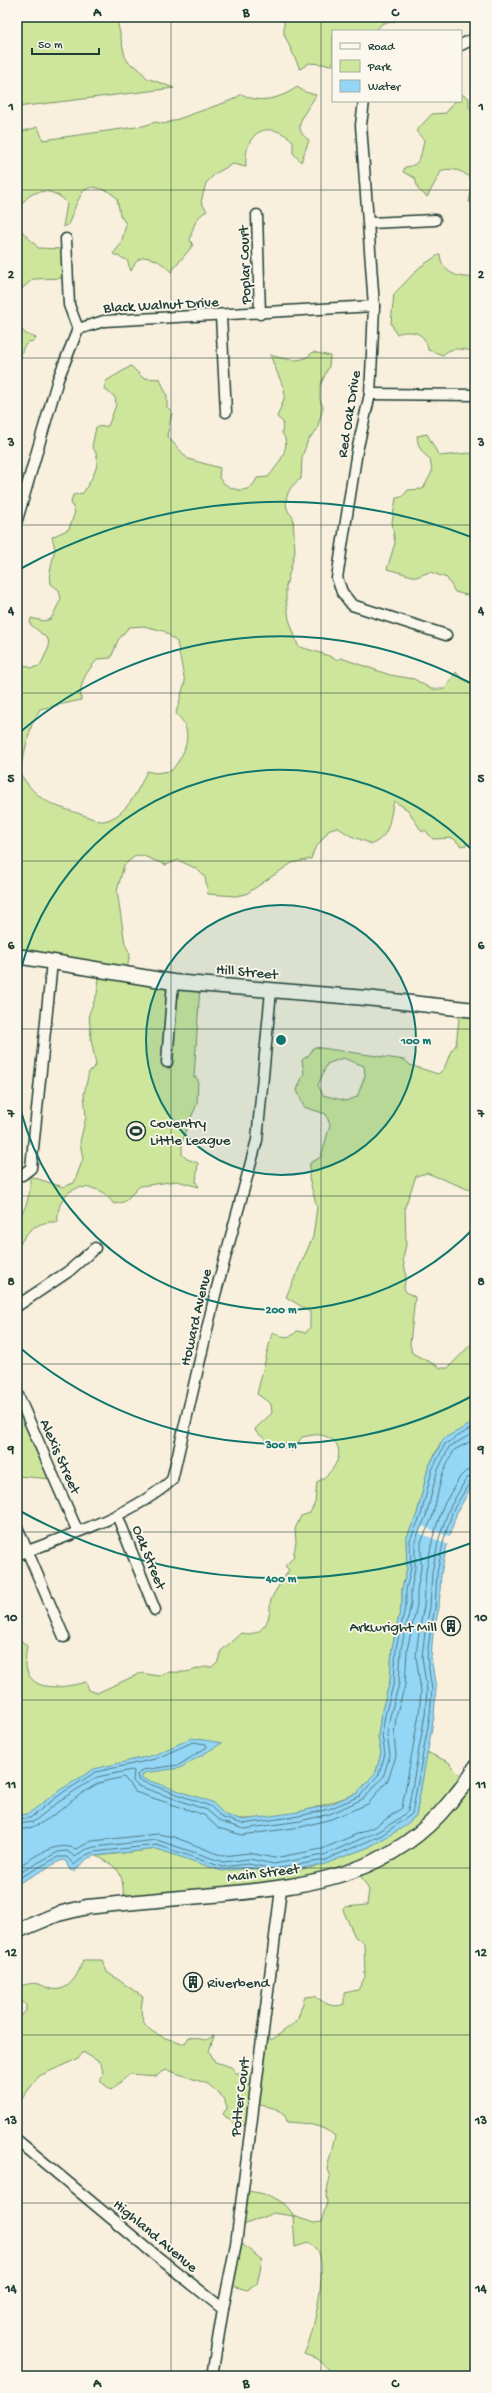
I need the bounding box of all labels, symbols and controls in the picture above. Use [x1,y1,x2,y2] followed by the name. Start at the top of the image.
[92,6,102,21] text: A
[242,6,251,21] text: B
[390,6,400,21] text: C
[32,30,99,56] scale bar
[332,30,462,102] legend
[38,39,63,53] text: 50 m
[368,41,395,55] text: Road
[367,61,393,75] text: Park
[368,81,402,95] text: Water
[7,100,14,115] text: 1
[477,100,484,115] text: 1
[236,224,256,305] street label: Poplar Court
[8,268,15,283] text: 2
[478,268,485,283] text: 2
[102,294,220,318] street label: Black Walnut Drive
[334,369,366,459] street label: Red Oak Drive
[7,436,15,451] text: 3
[477,436,485,451] text: 3
[7,604,15,619] text: 4
[477,604,485,619] text: 4
[8,772,15,787] text: 5
[478,772,485,787] text: 5
[8,939,15,954] text: 6
[478,939,485,954] text: 6
[215,961,280,985] street label: Hill Street
[274,1033,288,1047] centre of rings
[400,1035,431,1049] text: 100 m
[7,1107,16,1122] text: 7
[477,1107,486,1122] text: 7
[150,1115,231,1150] place label: Coventry Little League
[125,1120,147,1142] sports icon: Coventry Little League
[177,1267,217,1368] street label: Howard Avenue
[7,1275,15,1290] text: 8
[477,1275,485,1290] text: 8
[266,1304,297,1318] text: 200 m
[35,1417,84,1499] street label: Alexis Street
[264,1439,297,1453] text: 300 m
[7,1443,15,1458] text: 9
[477,1443,485,1458] text: 9
[127,1523,170,1594] street label: Oak Street
[265,1573,297,1587] text: 400 m
[4,1611,18,1626] text: 10
[474,1611,488,1626] text: 10
[440,1615,462,1637] building icon: Arkwright Mill
[349,1619,437,1637] place label: Arkwright Mill
[5,1778,16,1793] text: 11
[475,1778,486,1793] text: 11
[226,1860,302,1887] street label: Main Street
[4,1946,17,1961] text: 12
[474,1946,487,1961] text: 12
[182,1971,204,1993] building icon: Riverbend
[207,1975,271,1993] place label: Riverbend
[227,2055,255,2139] street label: Potter Court
[4,2114,17,2129] text: 13
[474,2114,487,2129] text: 13
[109,2196,201,2277] street label: Highland Avenue
[4,2282,18,2297] text: 14
[474,2282,488,2297] text: 14
[92,2377,102,2392] text: A
[242,2377,251,2392] text: B
[390,2377,400,2392] text: C

